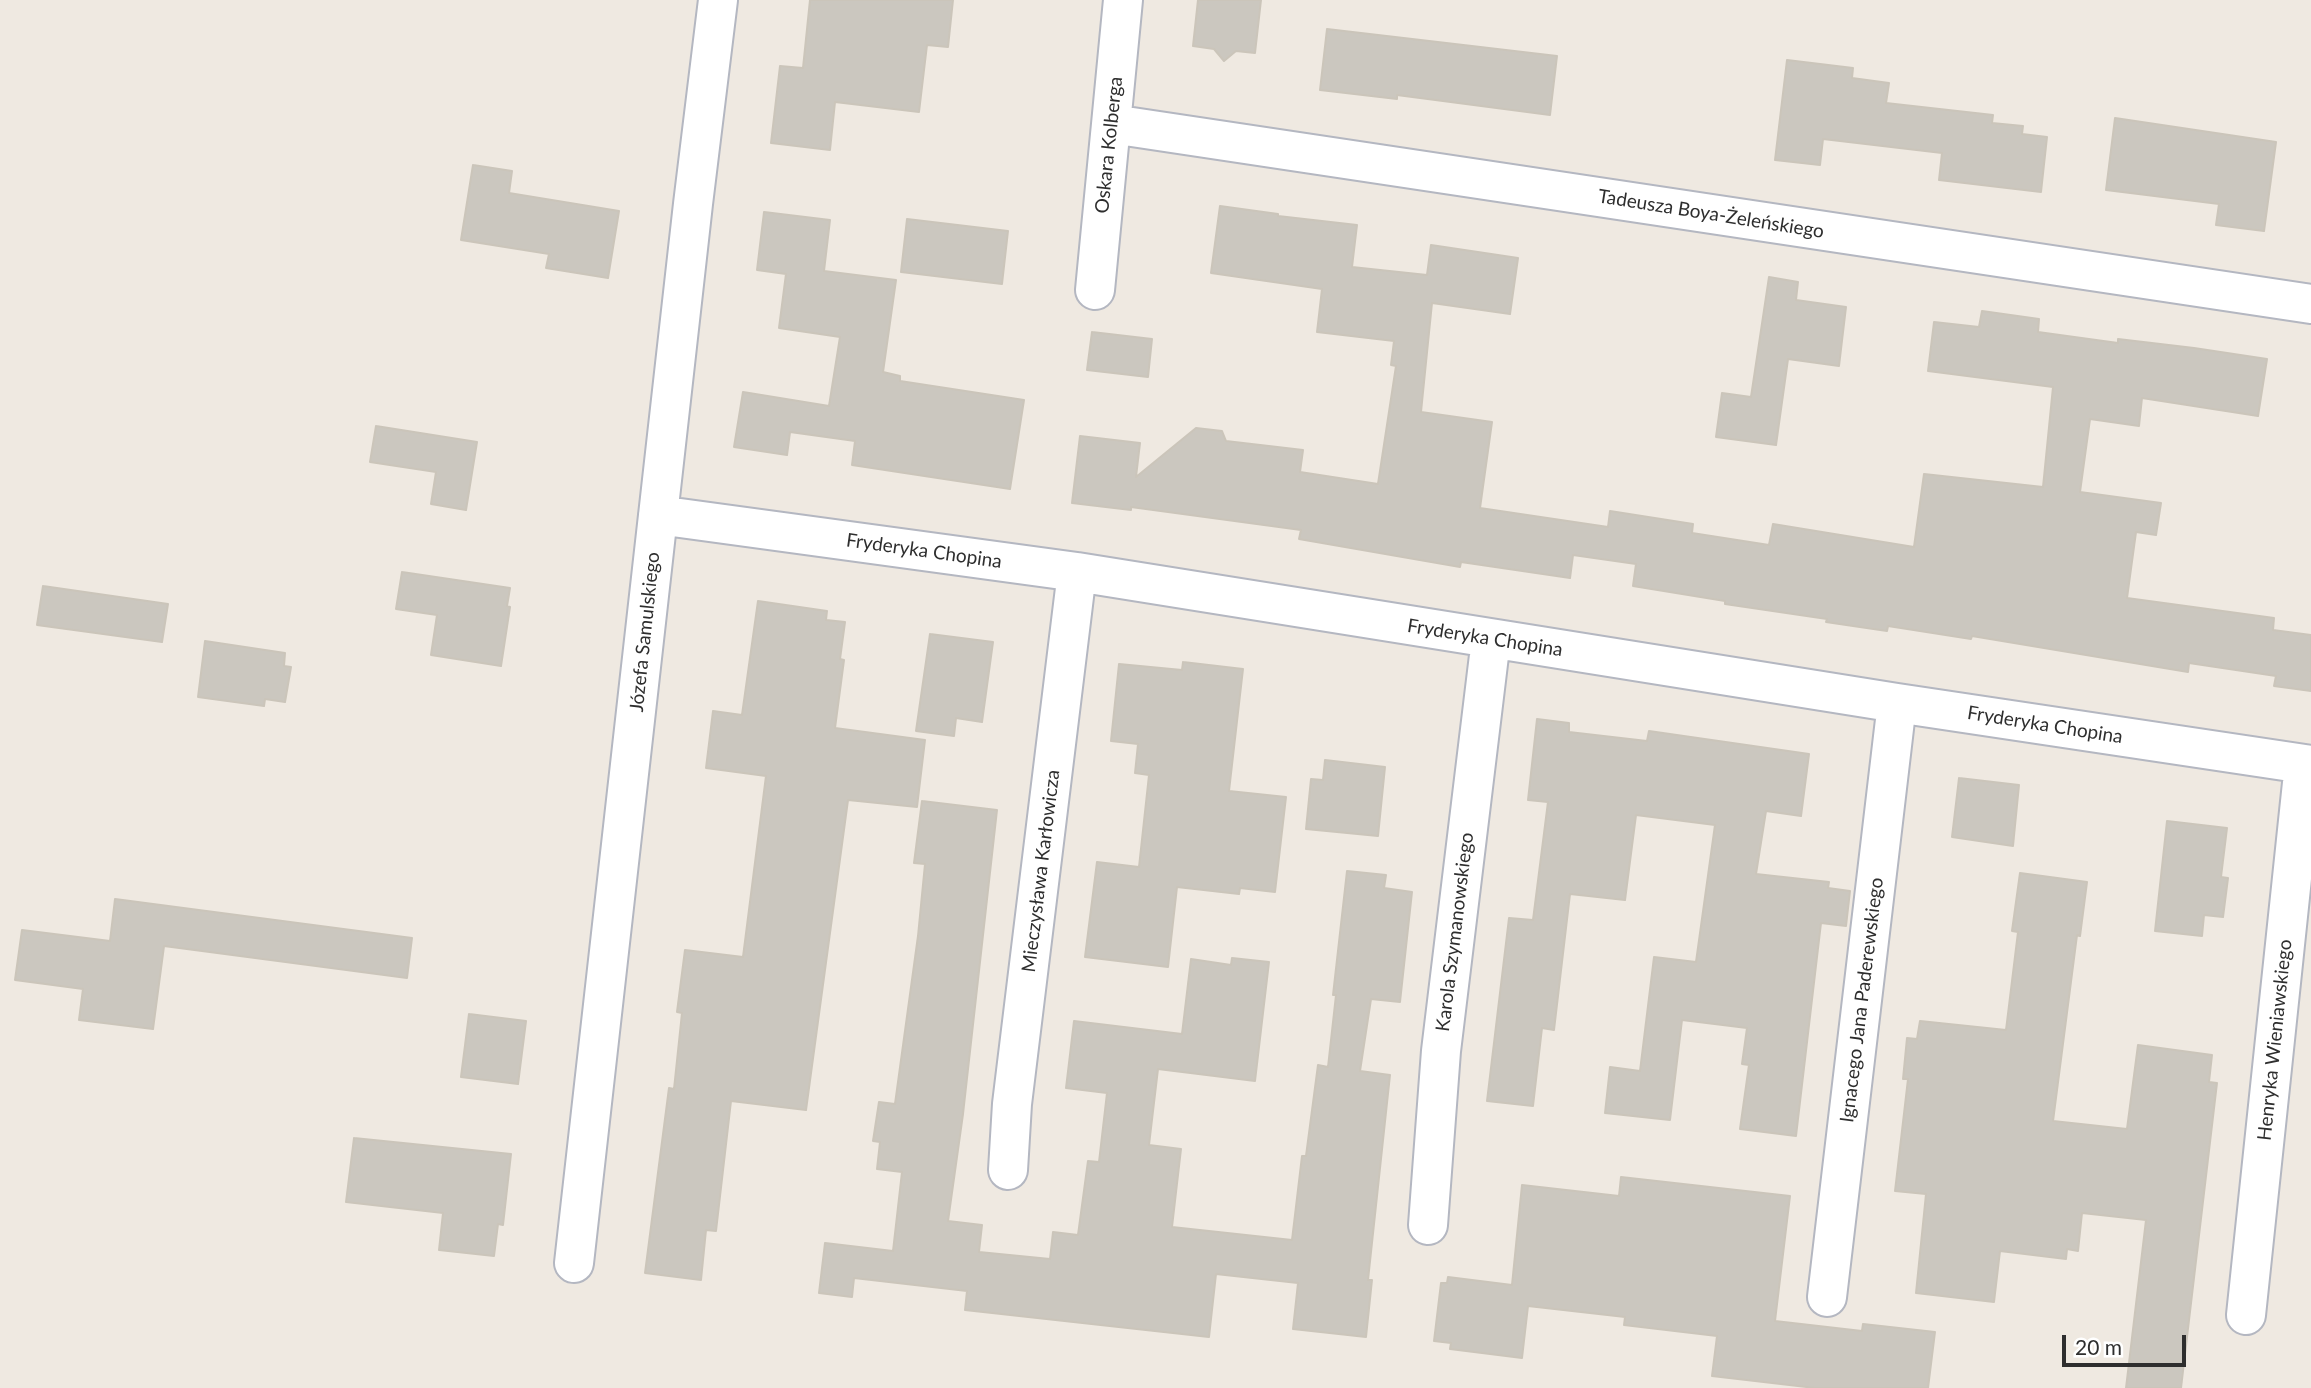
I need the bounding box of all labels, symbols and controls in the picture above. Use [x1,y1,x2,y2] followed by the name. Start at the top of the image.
[1090,76,1128,214] street label: Oskara Kolberga
[1596,185,1826,243] street label: Tadeusza Boya-Żeleńskiego
[845,529,1003,573] street label: Fryderyka Chopina
[625,551,665,713] street label: Józefa Samulskiego
[1406,614,1564,662] street label: Fryderyka Chopina
[1966,701,2124,749] street label: Fryderyka Chopina
[1017,768,1065,974] street label: Mieczysława Karłowicza
[1431,831,1479,1033] street label: Karola Szymanowskiego
[1836,876,1888,1124] street label: Ignacego Jana Paderewskiego
[2253,938,2297,1142] street label: Henryka Wieniawskiego
[2066,1322,2190,1366] scale bar
[2075,1334,2122,1359] text: 20 m

